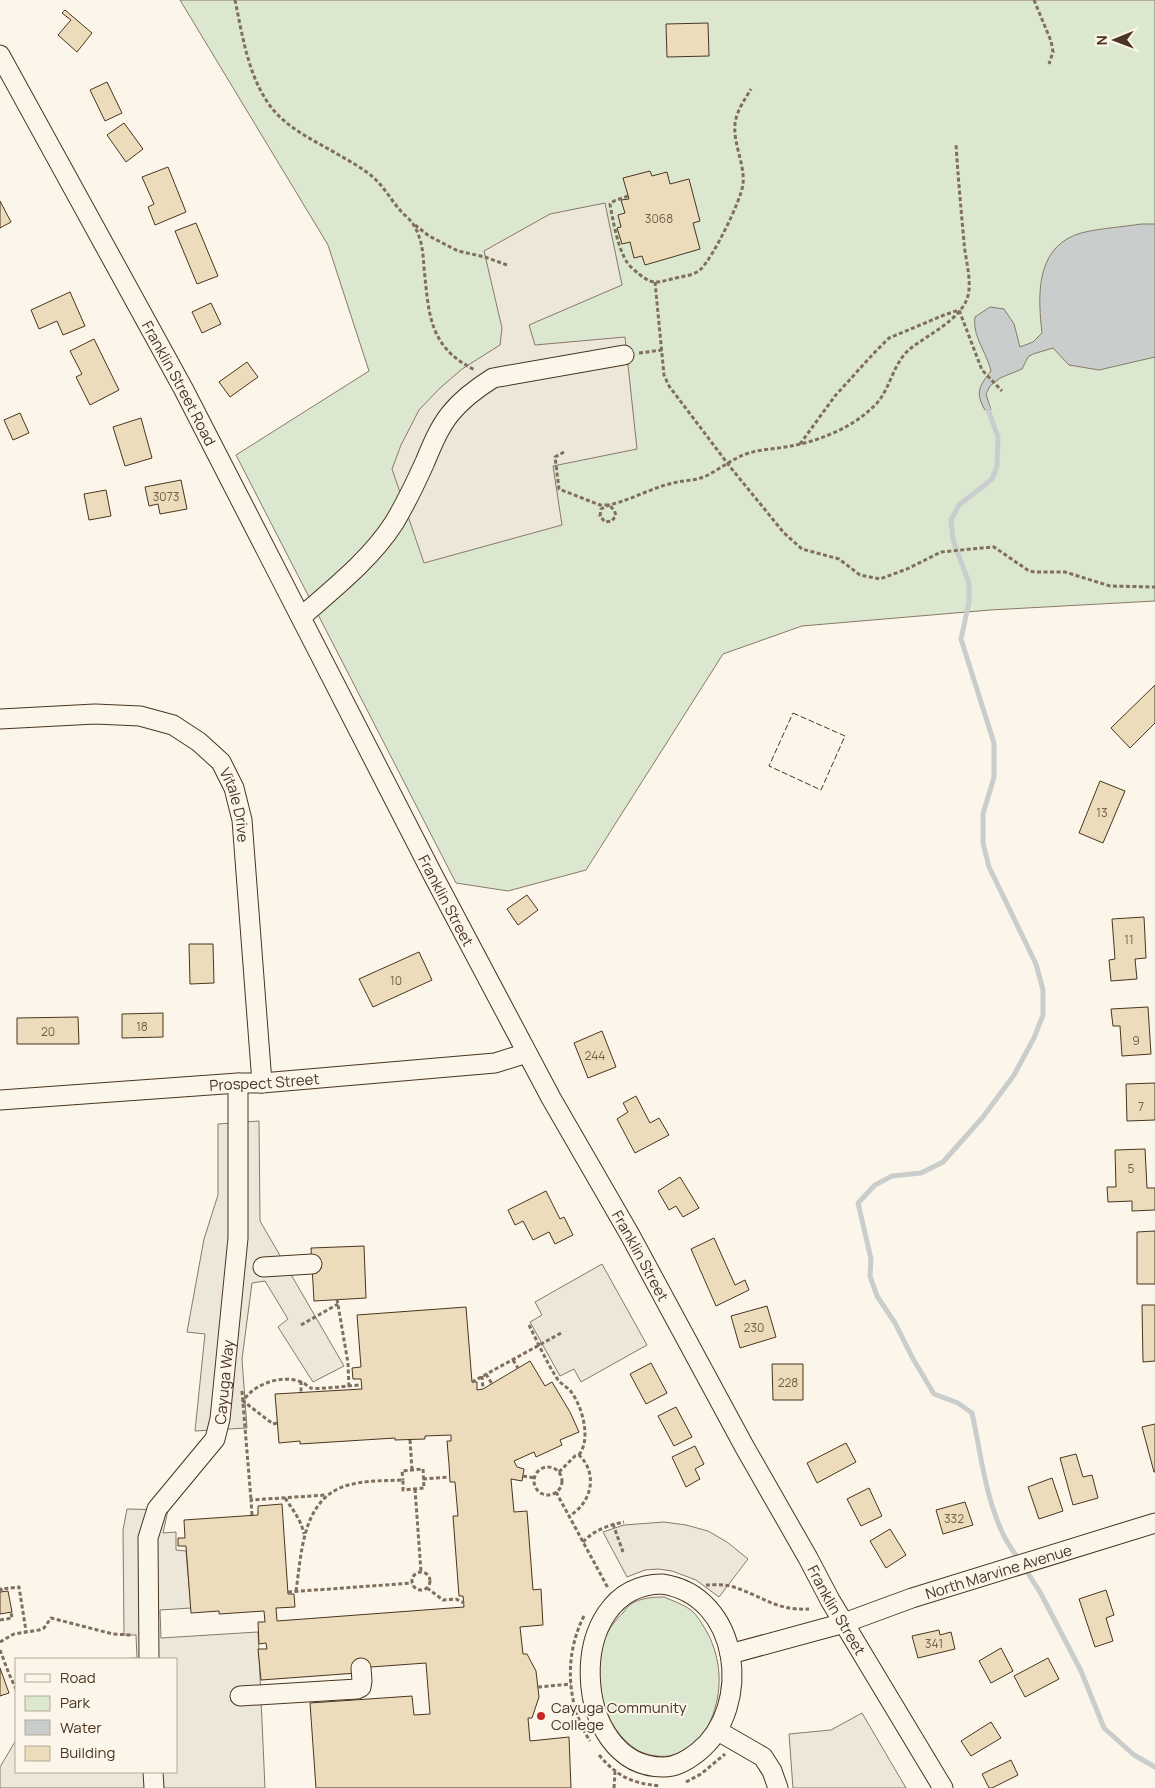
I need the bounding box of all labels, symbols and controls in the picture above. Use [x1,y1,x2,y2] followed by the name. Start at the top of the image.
[1090,15,1140,65] north arrow
[1092,35,1111,45] text: N
[645,210,673,227] house number: 3068
[137,317,221,449] street label: Franklin Street Road
[153,488,179,505] house number: 3073
[215,764,254,843] street label: Vitale Drive
[1096,804,1108,821] house number: 13
[414,851,479,950] street label: Franklin Street
[1124,931,1134,948] house number: 11
[390,972,402,989] house number: 10
[136,1018,148,1035] house number: 18
[41,1023,55,1040] house number: 20
[1132,1032,1140,1049] house number: 9
[585,1047,605,1064] house number: 244
[209,1068,320,1096] street label: Prospect Street
[1138,1098,1144,1115] house number: 7
[1128,1160,1135,1177] house number: 5
[607,1206,674,1305] street label: Franklin Street
[744,1319,764,1336] house number: 230
[209,1339,238,1425] street label: Cayuga Way
[778,1374,798,1391] house number: 228
[944,1510,964,1527] house number: 332
[923,1539,1074,1604] street label: North Marvine Avenue
[803,1561,871,1659] street label: Franklin Street
[925,1635,943,1652] house number: 341
[15,1658,178,1773] legend
[60,1667,96,1688] text: Road
[60,1692,90,1713] text: Park
[551,1697,687,1735] place label: Cayuga Community College
[535,1710,547,1722] marker: Cayuga Community College
[60,1717,102,1738] text: Water
[60,1742,115,1763] text: Building

